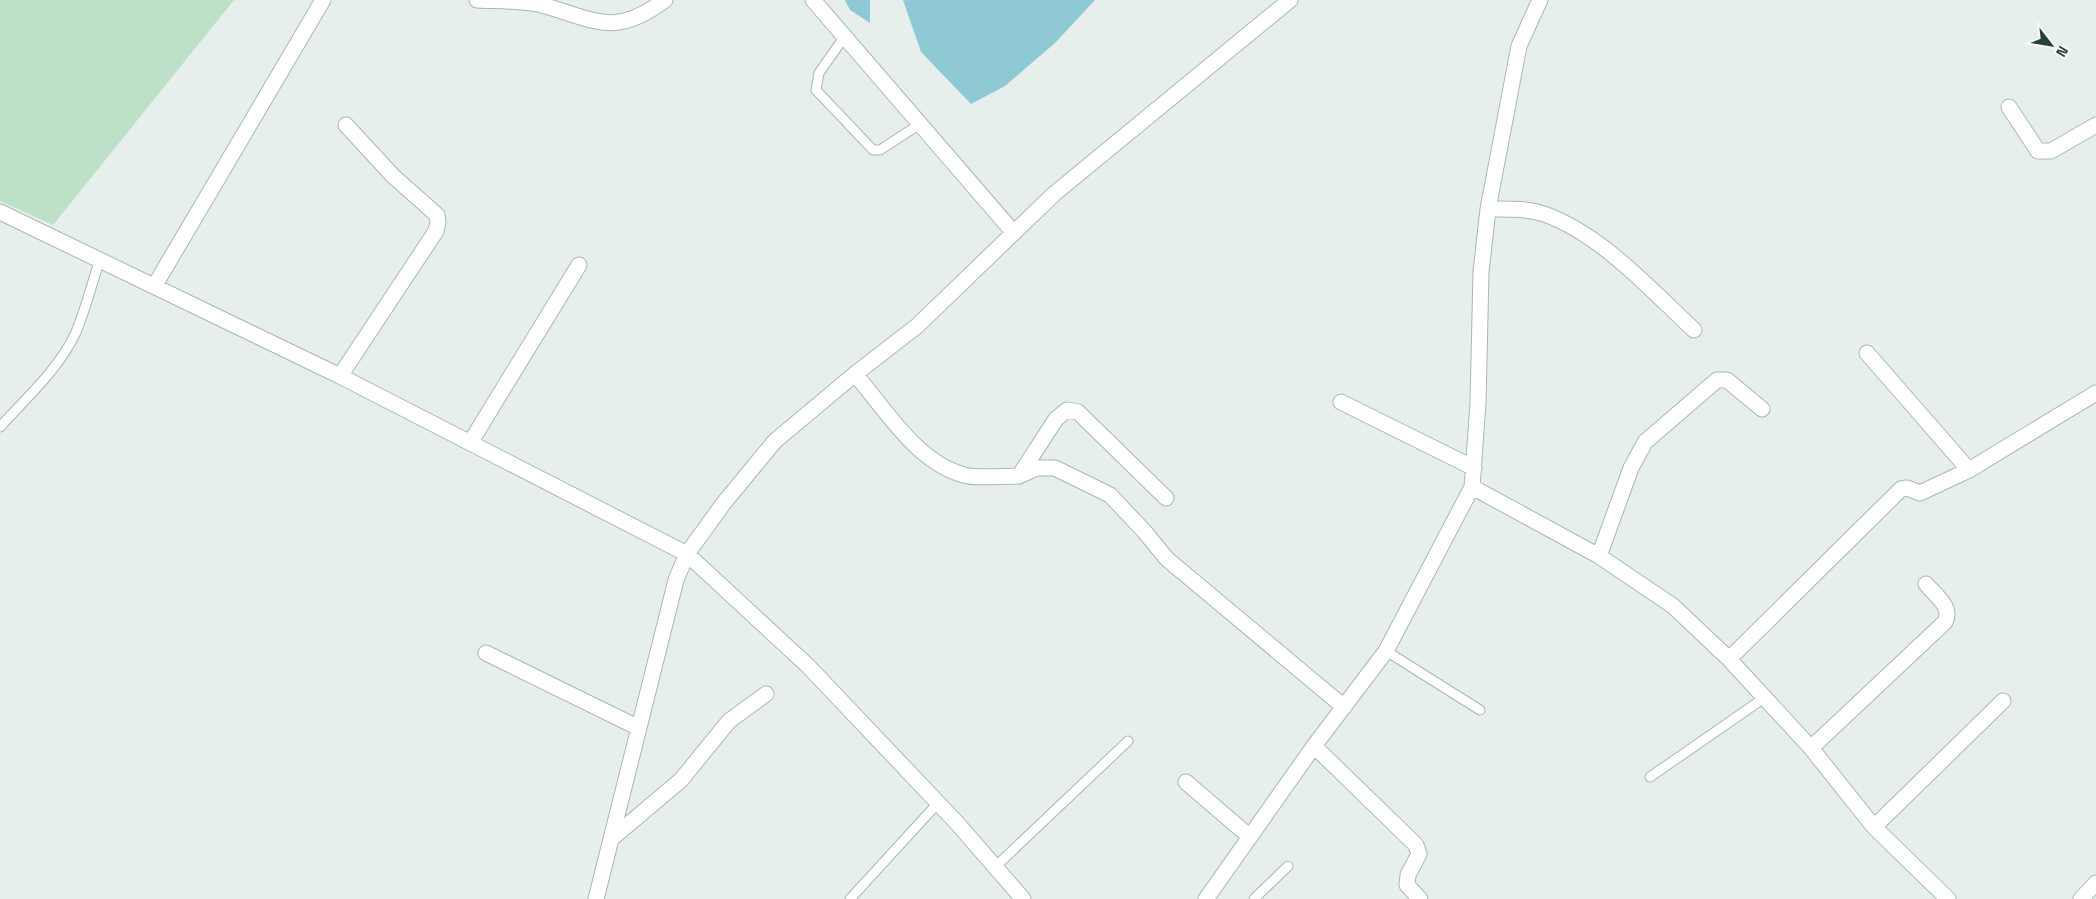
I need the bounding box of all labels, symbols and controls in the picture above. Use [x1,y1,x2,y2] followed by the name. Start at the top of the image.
[2026,20,2076,70] north arrow
[2052,43,2072,60] text: N

